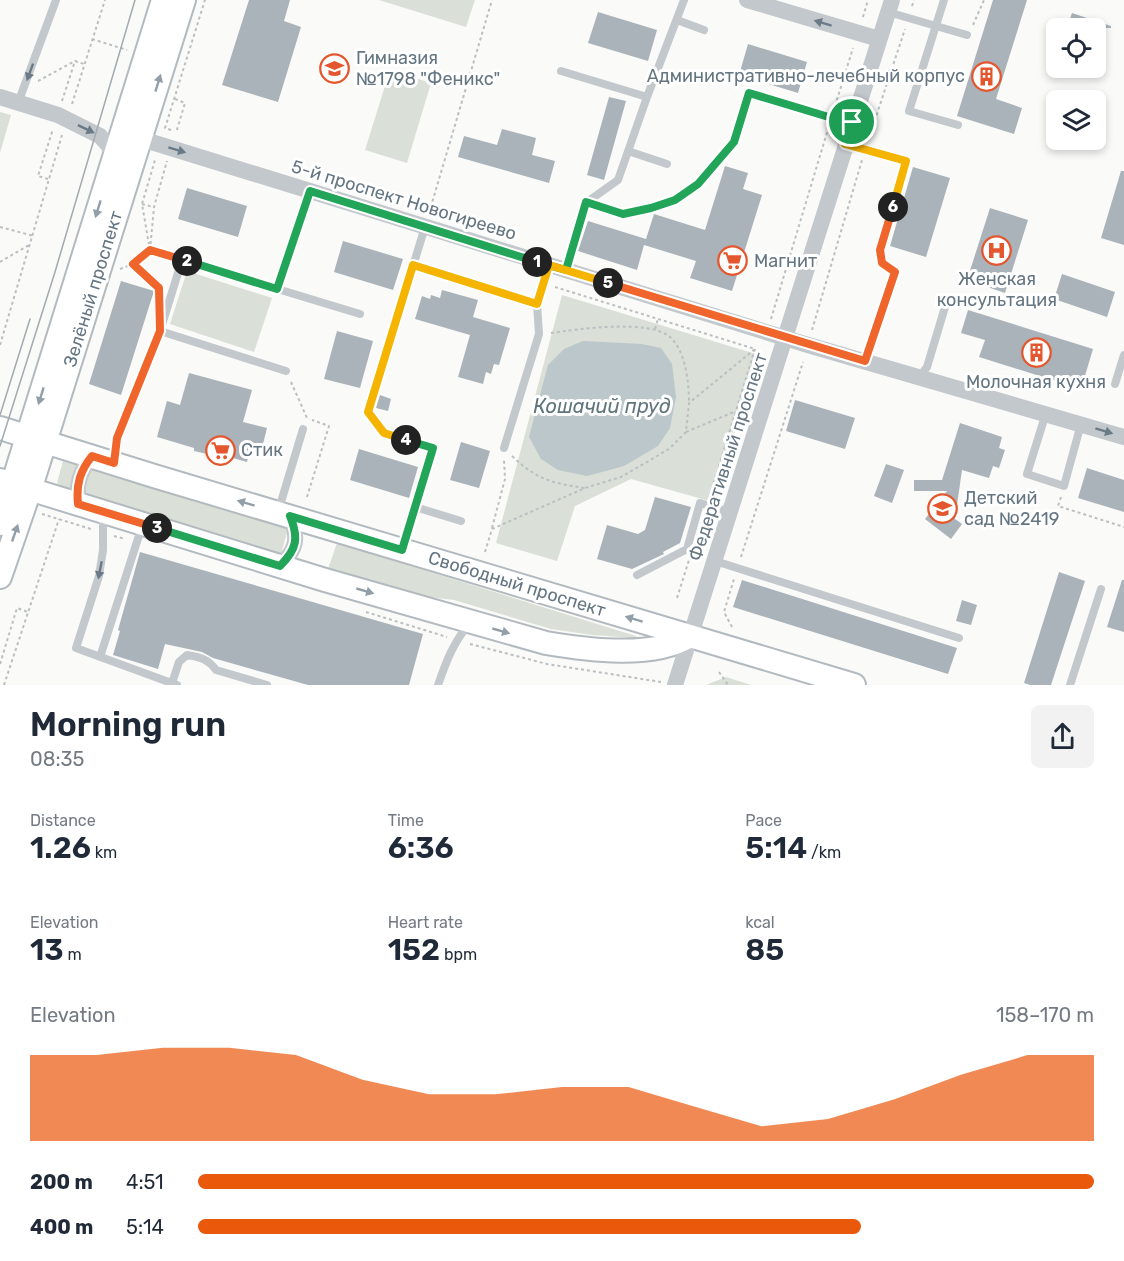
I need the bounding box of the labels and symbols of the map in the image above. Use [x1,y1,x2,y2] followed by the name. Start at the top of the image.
[814,18,832,27] one-way arrow
[356,47,500,90] place label: Гимназия №1798 "Феникс"
[319,52,351,84] school or university icon: Гимназия №1798 "Феникс"
[970,60,1002,92] building icon: Административно-лечебный корпус
[24,63,34,81] one-way arrow
[647,65,965,87] place label: Административно-лечебный корпус
[154,74,163,92] one-way arrow
[826,96,877,147] pin
[77,124,95,134] one-way arrow
[168,146,186,155] one-way arrow
[289,155,519,245] street label: 5-й проспект Новогиреево
[878,192,908,222] pin: 6
[93,200,102,218] one-way arrow
[59,208,127,370] street label: Зелёный проспект
[981,234,1013,266] hospital icon: Женская консультация
[717,245,749,277] supermarket icon: Магнит
[172,246,202,276] pin: 2
[522,247,552,277] pin: 1
[754,250,817,272] place label: Магнит
[593,268,623,298] pin: 5
[937,268,1057,311] place label: Женская консультация
[1020,337,1052,369] building icon: Молочная кухня
[684,350,772,564] street label: Федеративный проспект
[966,371,1106,393] place label: Молочная кухня
[36,387,45,405] one-way arrow
[533,394,671,418] water label: Кошачий пруд
[391,425,421,455] pin: 4
[1095,427,1113,436] one-way arrow
[204,434,236,466] supermarket icon: Стик
[241,439,283,461] place label: Стик
[964,487,1060,530] place label: Детский сад №2419
[927,492,959,524] school or university icon: Детский сад №2419
[237,498,255,507] one-way arrow
[142,513,172,543] pin: 3
[11,524,20,542] one-way arrow
[426,547,608,621] street label: Свободный проспект
[95,560,104,579] one-way arrow
[356,587,374,596] one-way arrow
[625,614,643,623] one-way arrow
[492,627,510,636] one-way arrow

